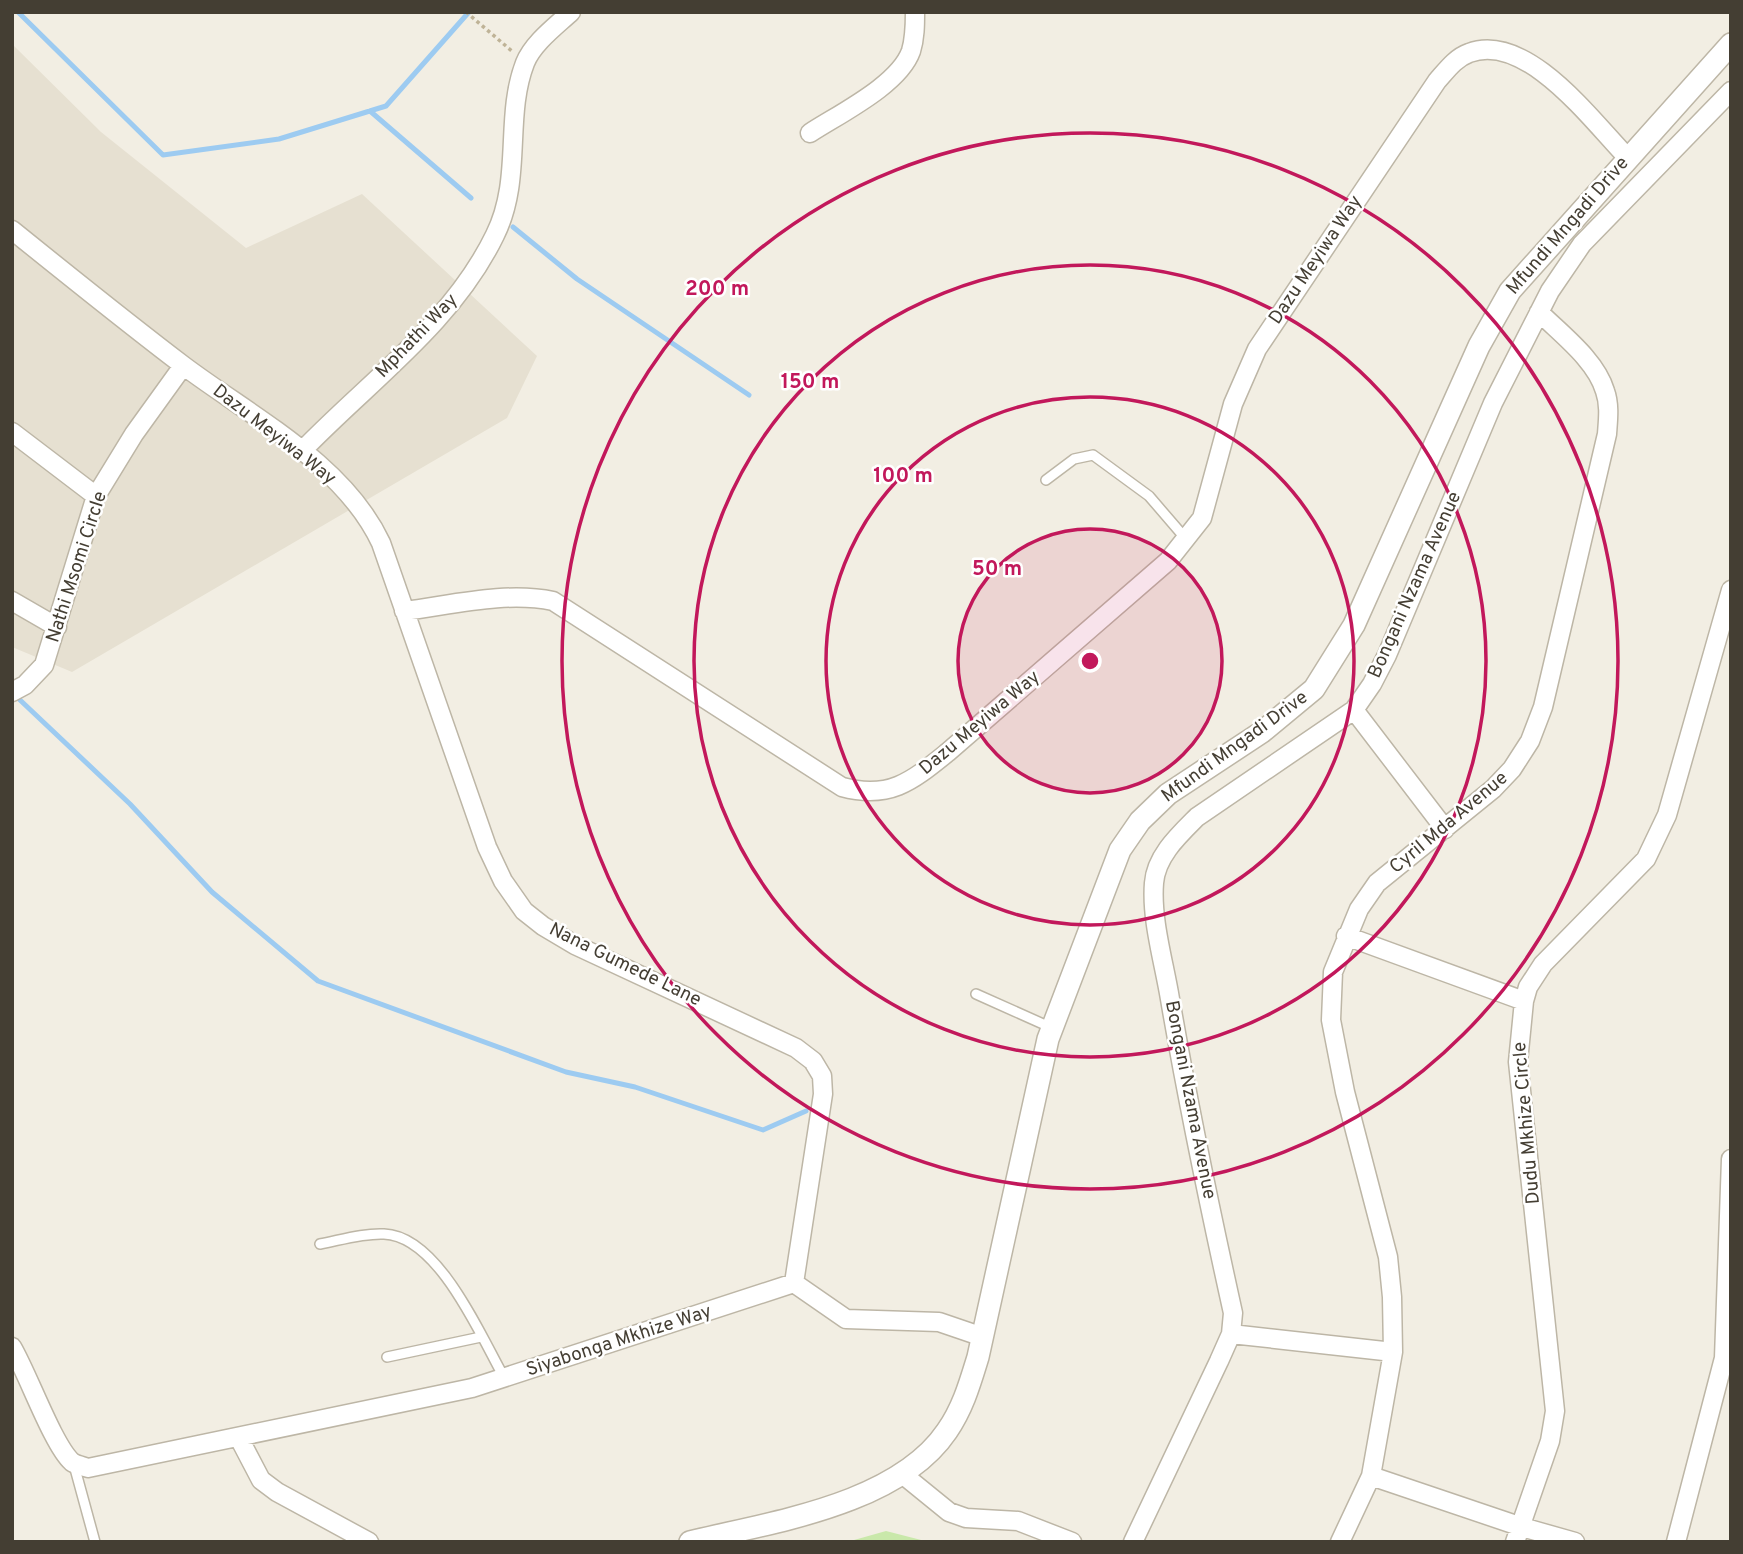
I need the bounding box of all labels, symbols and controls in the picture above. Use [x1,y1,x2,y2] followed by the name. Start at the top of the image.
[1501,152,1635,300] street label: Mfundi Mngadi Drive
[1264,191,1368,329] street label: Dazu Meyiwa Way
[685,276,749,303] text: 200 m
[371,289,463,383] street label: Mphathi Way
[781,369,839,396] text: 150 m
[207,379,341,491] street label: Dazu Meyiwa Way
[873,463,933,490] text: 100 m
[41,488,113,646] street label: Nathi Msomi Circle
[1363,488,1467,682] street label: Bongani Nzama Avenue
[972,556,1022,583] text: 50 m
[1078,649,1102,673] centre of rings
[915,665,1045,781] street label: Dazu Meyiwa Way
[1157,686,1313,808] street label: Mfundi Mngadi Drive
[1385,767,1513,879] street label: Cyril Mda Avenue
[545,918,705,1012] street label: Nana Gumede Lane
[1159,999,1221,1201] street label: Bongani Nzama Avenue
[1508,1041,1546,1205] street label: Dudu Mkhize Circle
[523,1300,715,1382] street label: Siyabonga Mkhize Way

